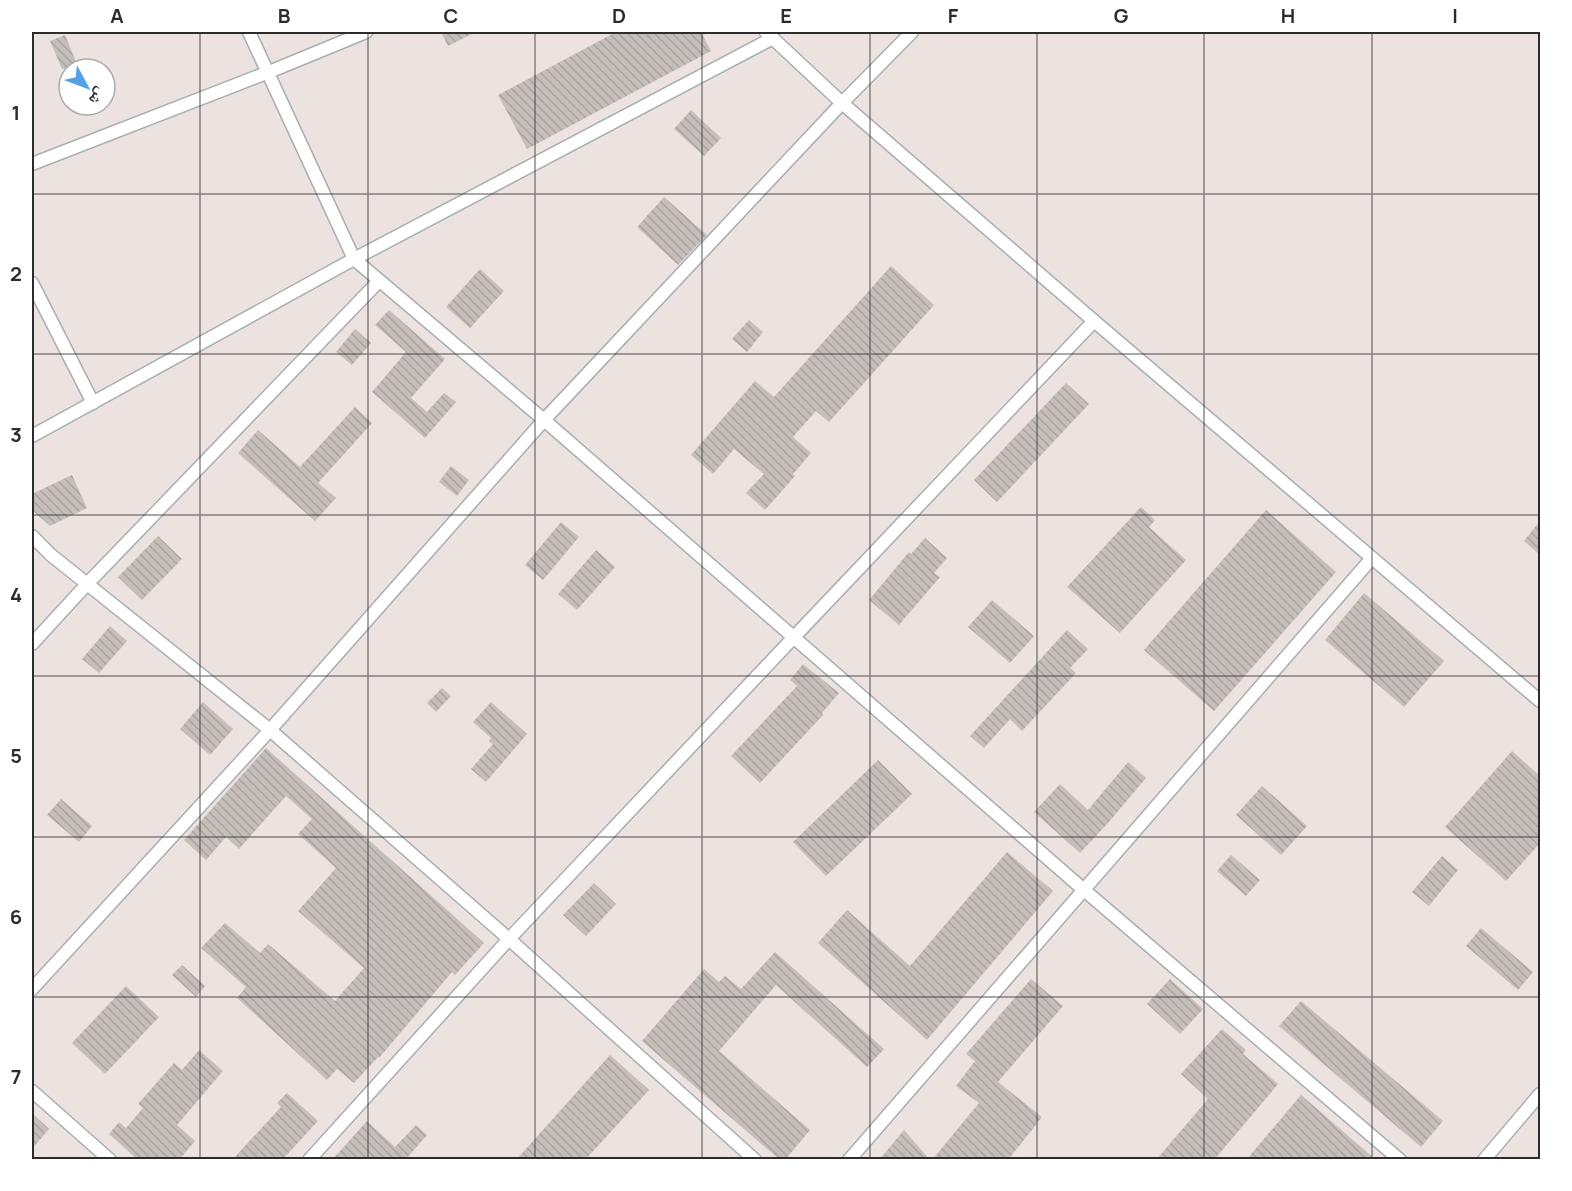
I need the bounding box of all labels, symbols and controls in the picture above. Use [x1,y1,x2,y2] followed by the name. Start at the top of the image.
[110,2,124,29] text: A
[278,2,291,29] text: B
[444,2,458,29] text: C
[612,2,626,29] text: D
[780,2,792,29] text: E
[948,2,959,29] text: F
[1114,2,1129,29] text: G
[1281,2,1295,29] text: H
[1452,2,1458,29] text: I
[57,57,117,117] north arrow
[84,83,112,110] text: ش
[12,99,20,126] text: 1
[10,260,22,287] text: 2
[10,421,22,448] text: 3
[10,581,22,608] text: 4
[10,742,22,769] text: 5
[10,903,22,930] text: 6
[11,1063,21,1090] text: 7

